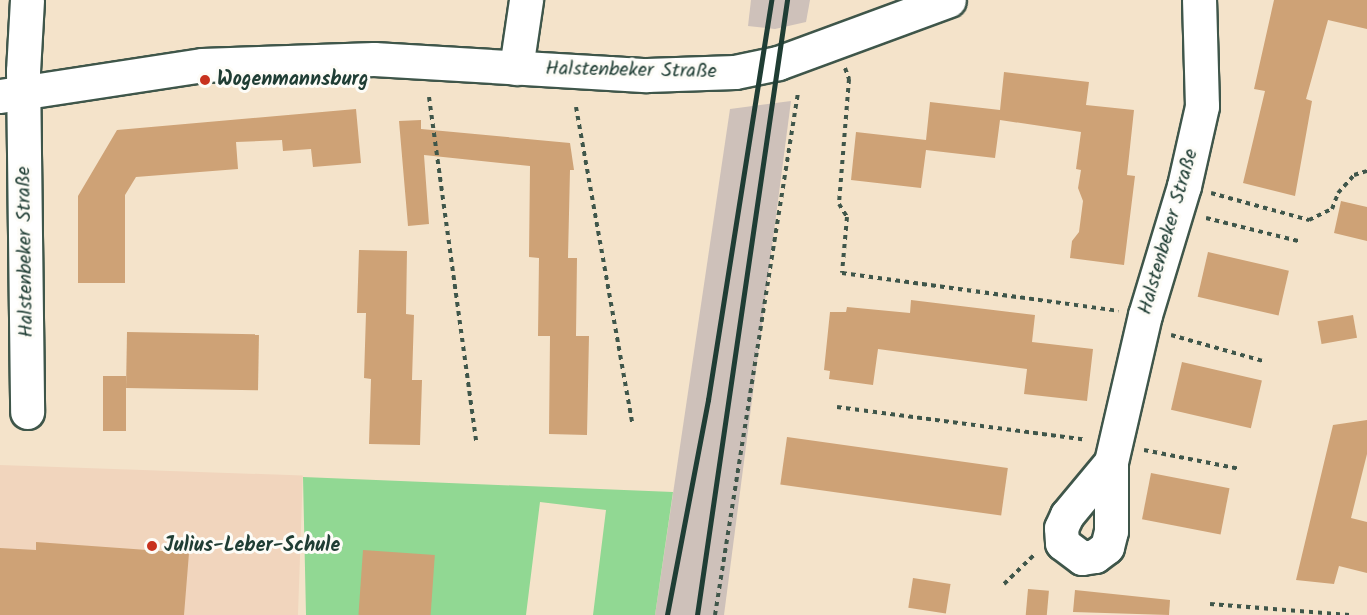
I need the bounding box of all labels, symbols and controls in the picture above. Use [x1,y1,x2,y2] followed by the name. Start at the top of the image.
[545,58,717,84] street label: Halstenbeker Straße
[217,68,368,92] place label: Wogenmannsburg
[198,73,212,87] marker: Wogenmannsburg
[1134,146,1204,318] street label: Halstenbeker Straße
[13,166,39,338] street label: Halstenbeker Straße
[164,534,340,558] place label: Julius-Leber-Schule
[145,539,159,553] marker: Julius-Leber-Schule

